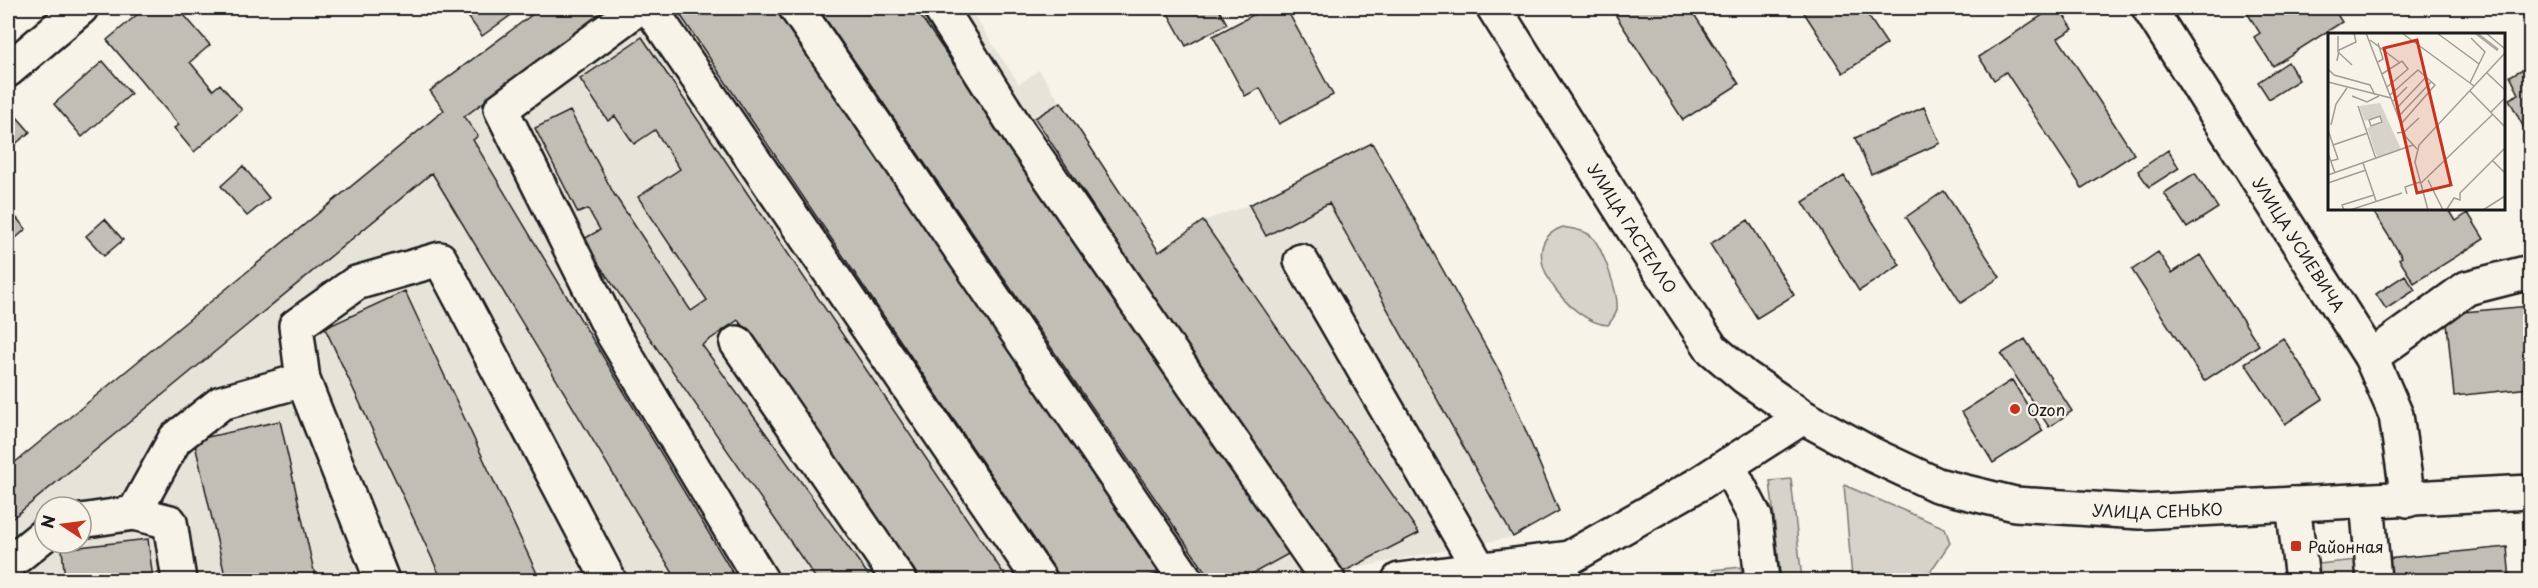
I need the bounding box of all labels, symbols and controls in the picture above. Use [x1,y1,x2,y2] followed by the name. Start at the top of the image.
[2328,33,2505,210] inset map
[1582,158,1683,297] street label: УЛИЦА ГАСТЕЛЛО
[2247,172,2351,317] street label: УЛИЦА УСИЕВИЧА
[2027,397,2065,421] place label: Ozon
[2008,402,2022,416] marker: Ozon
[33,495,93,555] north arrow
[2092,496,2223,524] street label: УЛИЦА СЕНЬКО
[34,513,61,530] text: N
[2308,534,2384,558] place label: Районная
[2289,539,2303,553] marker: Районная

